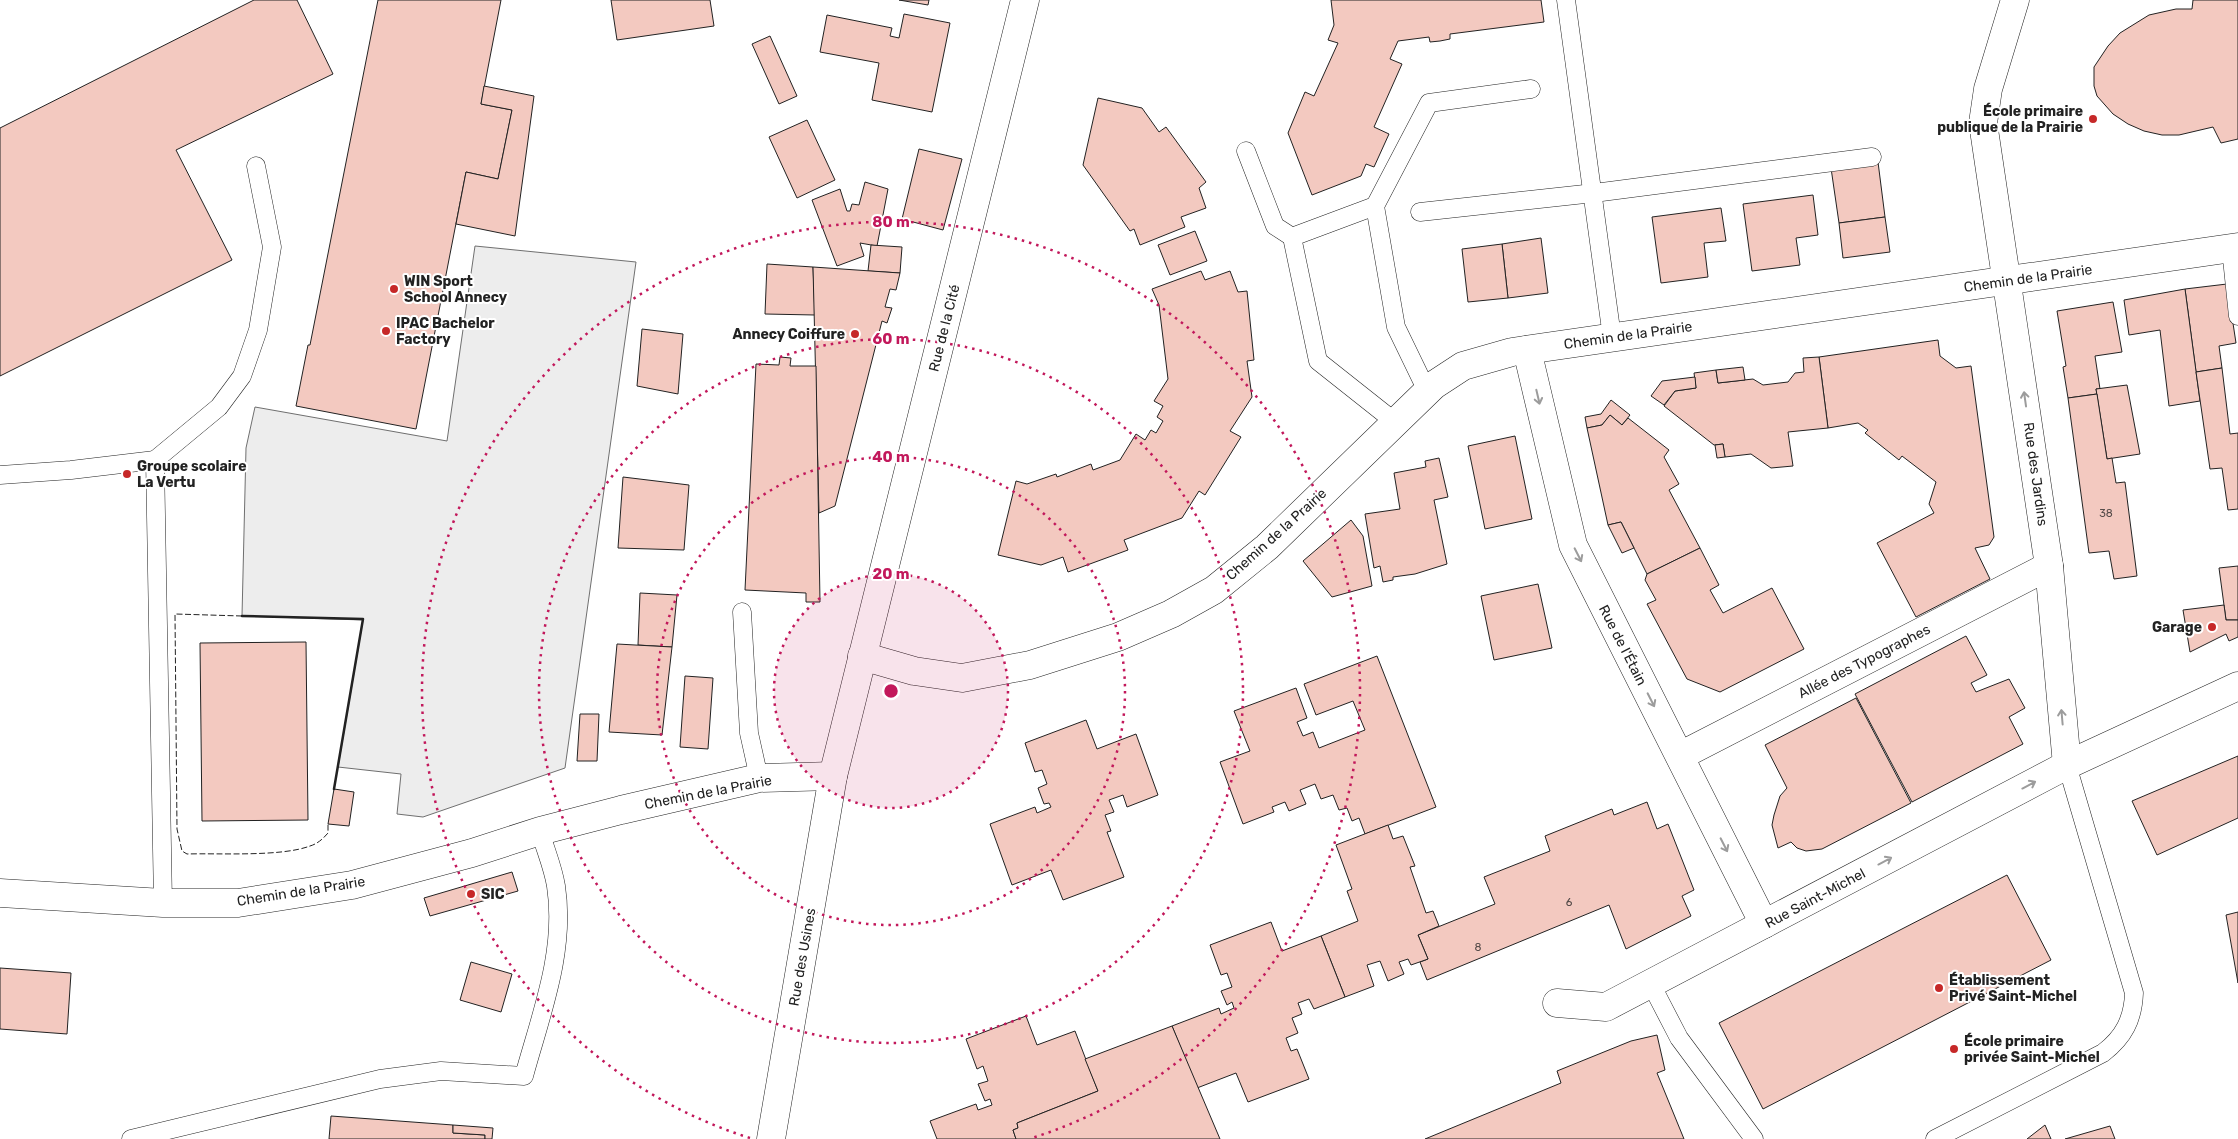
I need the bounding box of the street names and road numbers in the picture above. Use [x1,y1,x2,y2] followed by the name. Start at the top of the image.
[1963,261,2094,296] street label: Chemin de la Prairie
[925,283,964,373] street label: Rue de la Cité
[1563,318,1694,353] street label: Chemin de la Prairie
[2020,421,2051,527] street label: Rue des Jardins
[1223,485,1330,584] street label: Chemin de la Prairie
[1595,602,1651,688] street label: Rue de l'Étain
[1795,621,1933,702] street label: Allée des Typographes
[643,772,773,813] street label: Chemin de la Prairie
[1762,865,1868,932] street label: Rue Saint-Michel
[236,873,366,910] street label: Chemin de la Prairie
[785,907,819,1007] street label: Rue des Usines

